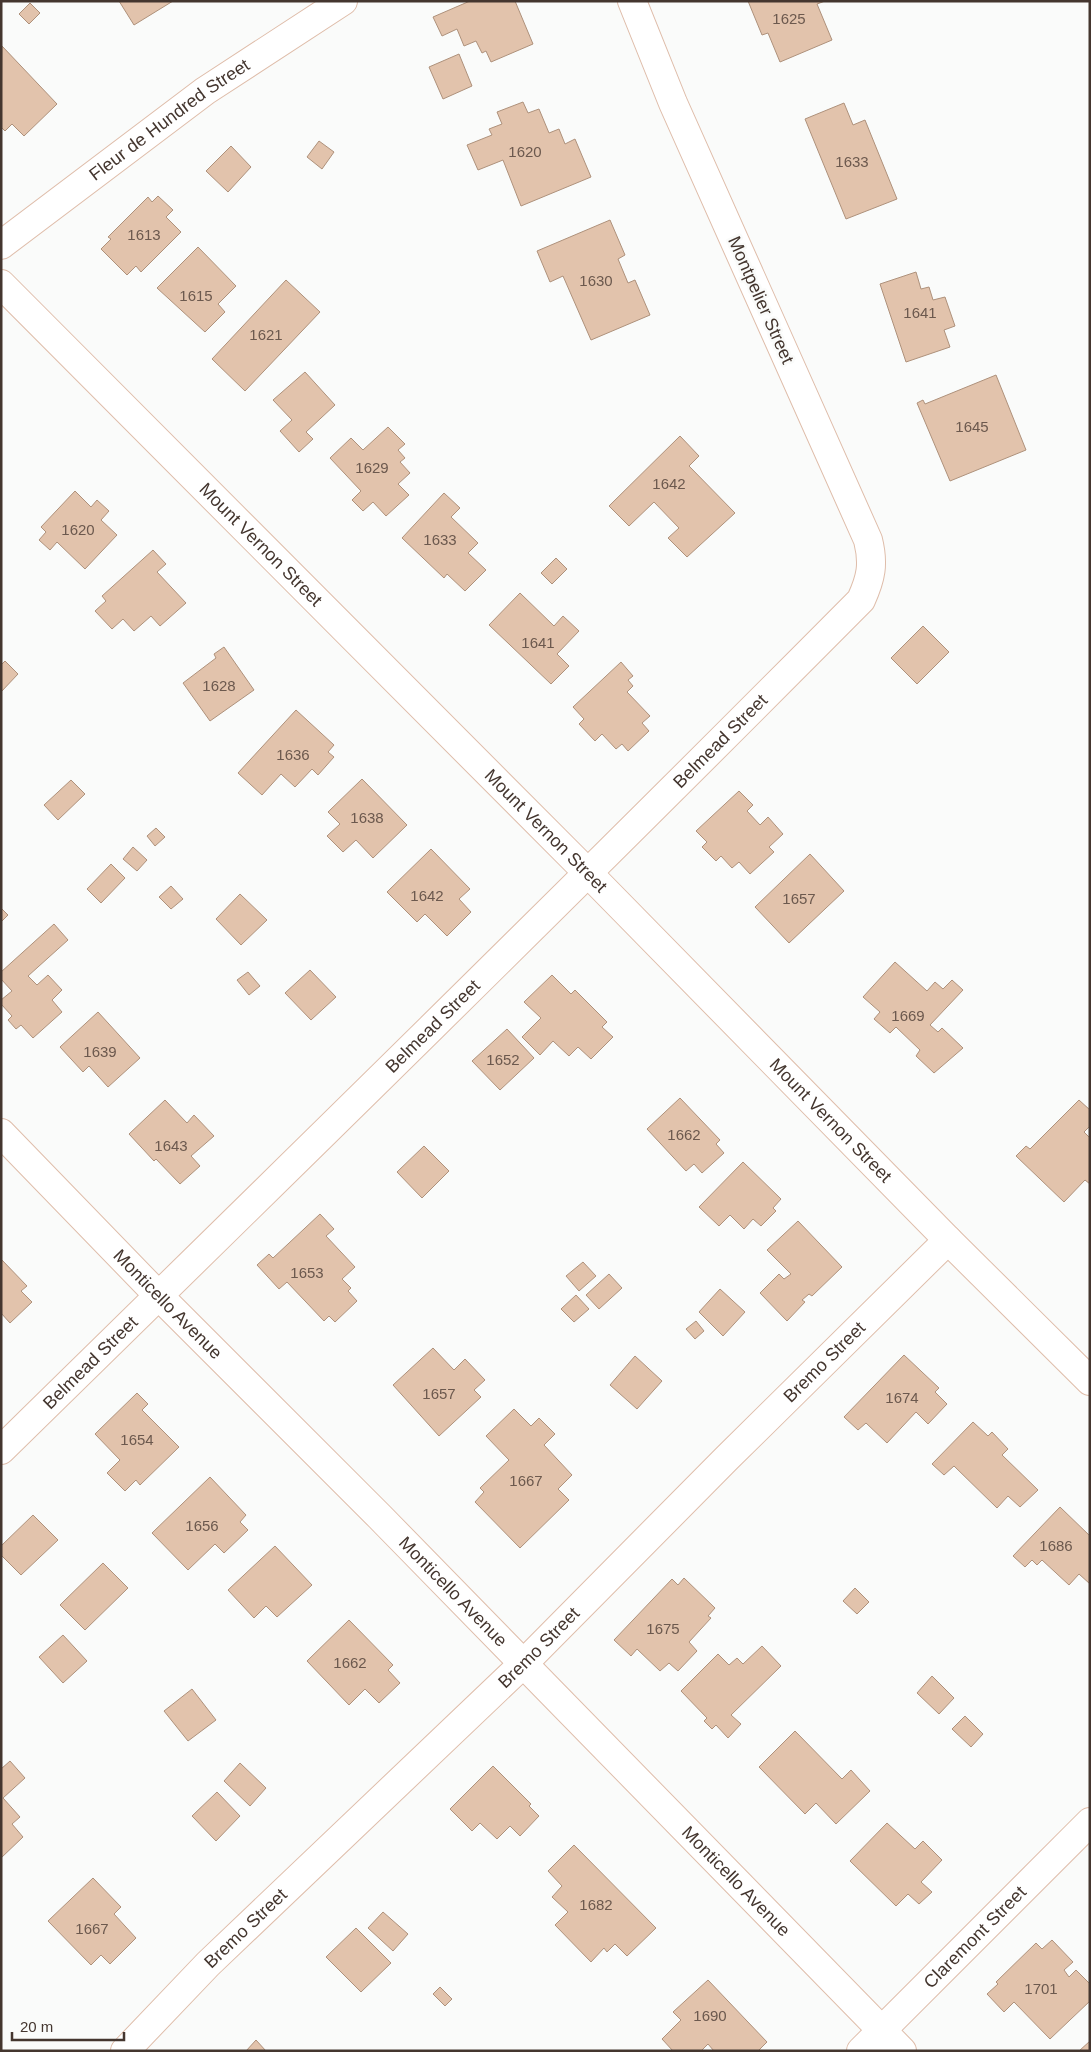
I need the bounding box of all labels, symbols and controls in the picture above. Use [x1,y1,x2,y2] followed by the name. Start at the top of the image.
[772,10,806,27] house number: 1625
[85,55,253,185] street label: Fleur de Hundred Street
[508,143,542,160] house number: 1620
[835,153,869,170] house number: 1633
[127,226,161,243] house number: 1613
[724,233,798,367] street label: Montpelier Street
[579,272,613,289] house number: 1630
[179,287,213,304] house number: 1615
[903,304,937,321] house number: 1641
[249,326,283,343] house number: 1621
[955,418,989,435] house number: 1645
[355,459,389,476] house number: 1629
[652,475,686,492] house number: 1642
[195,479,326,610] street label: Mount Vernon Street
[61,521,95,538] house number: 1620
[423,531,457,548] house number: 1633
[521,634,555,651] house number: 1641
[202,677,236,694] house number: 1628
[669,690,771,792] street label: Belmead Street
[276,746,310,763] house number: 1636
[481,765,611,896] street label: Mount Vernon Street
[350,809,384,826] house number: 1638
[410,887,444,904] house number: 1642
[782,890,816,907] house number: 1657
[382,975,484,1077] street label: Belmead Street
[891,1007,925,1024] house number: 1669
[83,1043,117,1060] house number: 1639
[486,1051,520,1068] house number: 1652
[766,1054,896,1186] street label: Mount Vernon Street
[667,1126,701,1143] house number: 1662
[154,1137,188,1154] house number: 1643
[109,1245,226,1363] street label: Monticello Avenue
[290,1264,324,1281] house number: 1653
[39,1312,142,1413] street label: Belmead Street
[780,1318,869,1406] street label: Bremo Street
[422,1385,456,1402] house number: 1657
[885,1389,919,1406] house number: 1674
[120,1431,154,1448] house number: 1654
[509,1472,543,1489] house number: 1667
[185,1517,219,1534] house number: 1656
[395,1533,511,1651] street label: Monticello Avenue
[1039,1537,1073,1554] house number: 1686
[494,1603,583,1692] street label: Bremo Street
[646,1620,680,1637] house number: 1675
[333,1654,367,1671] house number: 1662
[678,1822,794,1940] street label: Monticello Avenue
[920,1882,1030,1992] street label: Claremont Street
[200,1884,291,1972] street label: Bremo Street
[579,1896,613,1913] house number: 1682
[75,1920,109,1937] house number: 1667
[1024,1980,1058,1997] house number: 1701
[693,2007,727,2024] house number: 1690
[12,2010,125,2042] scale bar
[20,2018,53,2035] text: 20 m

